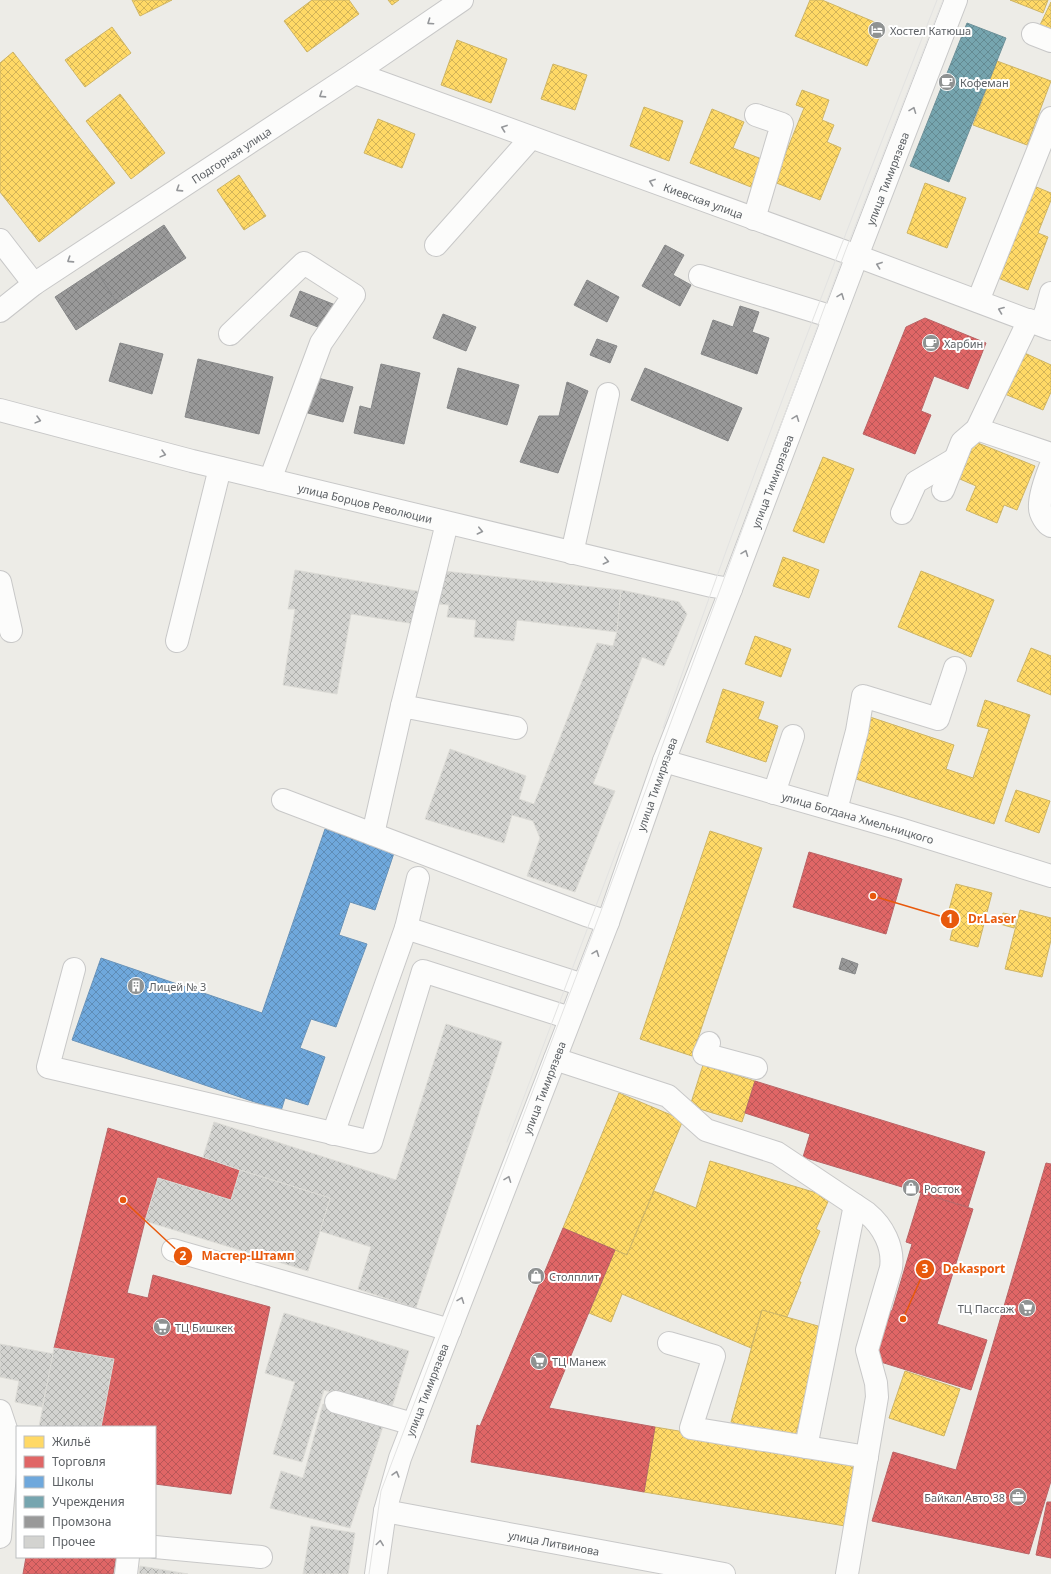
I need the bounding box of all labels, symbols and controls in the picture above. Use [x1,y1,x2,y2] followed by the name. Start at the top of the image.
[427,17,434,25] one-way arrow
[867,20,887,40] hotel icon: Хостел Катюша
[890,23,971,38] place label: Хостел Катюша
[937,72,957,92] cafe icon: Кофеман
[960,75,1009,90] place label: Кофеман
[320,90,327,97] one-way arrow
[909,106,917,113] one-way arrow
[188,123,274,186] street label: Подгорная улица
[500,124,507,132] one-way arrow
[862,130,912,227] street label: улица Тимирязева
[649,178,656,186] one-way arrow
[662,179,745,221] street label: Киевская улица
[176,184,183,191] one-way arrow
[67,256,74,263] one-way arrow
[876,261,883,270] one-way arrow
[837,293,845,300] one-way arrow
[998,307,1005,315] one-way arrow
[921,333,941,353] cafe icon: Харбин
[944,336,983,351] place label: Харбин
[791,414,799,421] one-way arrow
[34,415,41,424] one-way arrow
[747,432,796,530] street label: улица Тимирязева
[160,449,166,457] one-way arrow
[297,479,434,526] street label: улица Борцов Революции
[477,526,483,534] one-way arrow
[741,549,749,556] one-way arrow
[603,556,610,565] one-way arrow
[633,735,680,833] street label: улица Тимирязева
[780,788,936,847] street label: улица Богдана Хмельницкого
[940,907,1024,931] callout: Dr.Laser
[947,910,953,927] text: 1
[968,910,1017,927] text: Dr.Laser
[591,949,599,956] one-way arrow
[126,976,146,996] building icon: Лицей № 3
[149,979,206,994] place label: Лицей № 3
[519,1039,569,1136] street label: улица Тимирязева
[504,1175,512,1182] one-way arrow
[901,1178,921,1198] shop icon: Росток
[924,1181,960,1196] place label: Росток
[173,1244,302,1268] callout: Мастер-Штамп
[180,1247,187,1264] text: 2
[201,1247,295,1264] text: Мастер-Штамп
[915,1257,1013,1281] callout: Dekasport
[922,1260,929,1277] text: 3
[943,1260,1005,1277] text: Dekasport
[526,1266,546,1286] shop icon: Столплит
[549,1269,599,1284] place label: Столплит
[457,1296,465,1303] one-way arrow
[1017,1298,1037,1318] supermarket icon: ТЦ Пассаж
[958,1301,1015,1316] place label: ТЦ Пассаж
[152,1317,172,1337] supermarket icon: ТЦ Бишкек
[175,1320,233,1335] place label: ТЦ Бишкек
[402,1341,451,1438] street label: улица Тимирязева
[529,1351,549,1371] supermarket icon: ТЦ Манеж
[552,1354,607,1369] place label: ТЦ Манеж
[16,1426,156,1558] legend
[52,1433,91,1450] text: Жильё
[52,1453,106,1470] text: Торговля
[391,1470,400,1477] one-way arrow
[52,1473,94,1490] text: Школы
[1008,1487,1028,1507] office icon: Байкал Авто 38
[924,1490,1005,1505] place label: Байкал Авто 38
[52,1493,125,1510] text: Учреждения
[52,1513,111,1530] text: Промзона
[507,1527,601,1558] street label: улица Литвинова
[52,1533,96,1550] text: Прочее
[375,1540,384,1546] one-way arrow

